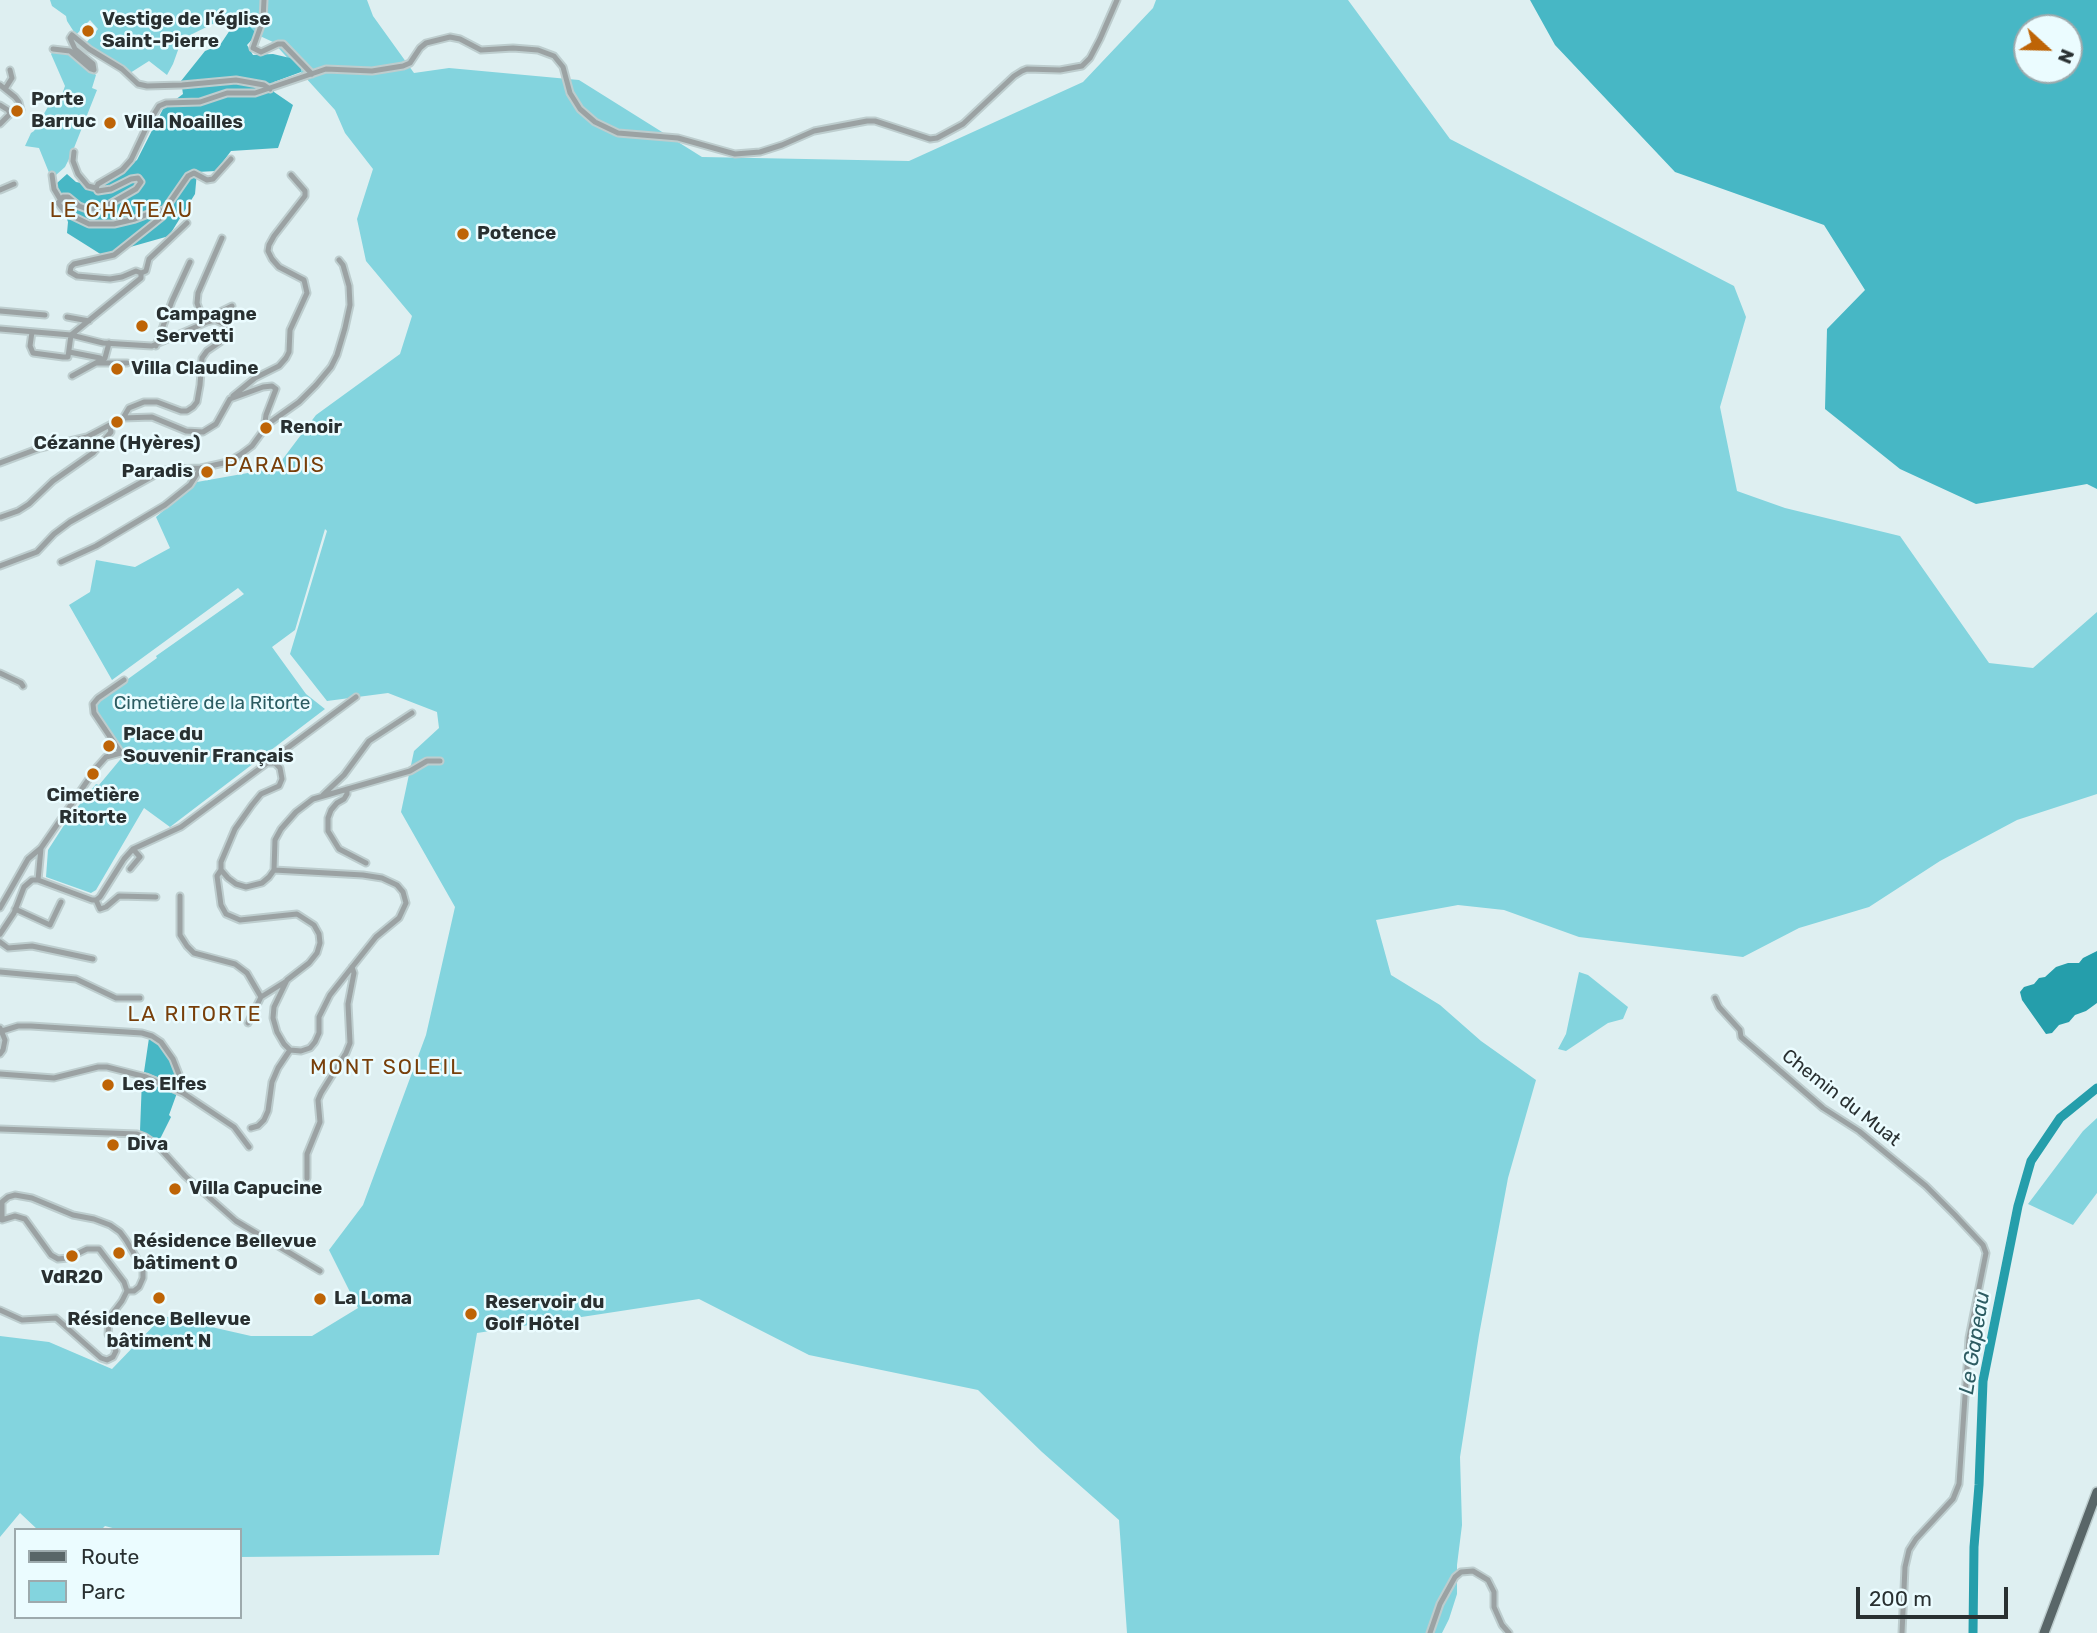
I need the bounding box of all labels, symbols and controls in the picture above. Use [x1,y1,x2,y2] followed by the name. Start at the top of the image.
[102,9,270,53] place label: Vestige de l'église Saint-Pierre
[2013,14,2083,84] north arrow
[80,23,96,39] marker: Vestige de l'église Saint-Pierre
[2053,46,2079,67] text: N
[31,89,96,133] place label: Porte Barruc
[9,103,25,119] marker: Porte Barruc
[124,112,243,134] place label: Villa Noailles
[102,115,118,131] marker: Villa Noailles
[51,198,193,224] district label: LE CHATEAU
[477,223,556,245] place label: Potence
[455,226,471,242] marker: Potence
[156,304,257,348] place label: Campagne Servetti
[134,318,150,334] marker: Campagne Servetti
[131,358,259,380] place label: Villa Claudine
[109,361,125,377] marker: Villa Claudine
[109,414,125,430] marker: Cézanne (Hyères)
[280,417,342,439] place label: Renoir
[258,420,274,436] marker: Renoir
[33,433,201,455] place label: Cézanne (Hyères)
[225,453,325,479] district label: PARADIS
[122,461,193,483] place label: Paradis
[199,464,215,480] marker: Paradis
[114,693,310,715] park label: Cimetière de la Ritorte
[123,724,294,768] place label: Place du Souvenir Français
[101,738,117,754] marker: Place du Souvenir Français
[85,766,101,782] marker: Cimetière Ritorte
[47,785,139,829] place label: Cimetière Ritorte
[129,1002,261,1028] district label: LA RITORTE
[1777,1045,1905,1151] street label: Chemin du Muat
[311,1055,463,1081] district label: MONT SOLEIL
[122,1074,207,1096] place label: Les Elfes
[100,1077,116,1093] marker: Les Elfes
[127,1134,168,1156] place label: Diva
[105,1137,121,1153] marker: Diva
[189,1178,322,1200] place label: Villa Capucine
[167,1181,183,1197] marker: Villa Capucine
[133,1231,316,1275] place label: Résidence Bellevue bâtiment O
[111,1245,127,1261] marker: Résidence Bellevue bâtiment O
[64,1248,80,1264] marker: VdR20
[41,1267,103,1289] place label: VdR20
[334,1288,412,1310] place label: La Loma
[151,1290,167,1306] marker: Résidence Bellevue bâtiment N
[1954,1290,1996,1396] water label: Le Gapeau
[312,1291,328,1307] marker: La Loma
[485,1292,605,1336] place label: Reservoir du Golf Hôtel
[463,1306,479,1322] marker: Reservoir du Golf Hôtel
[67,1309,251,1353] place label: Résidence Bellevue bâtiment N
[14,1528,242,1619] legend
[81,1544,139,1569] text: Route
[1859,1574,2011,1618] scale bar
[81,1579,125,1604] text: Parc
[1869,1586,1932,1611] text: 200 m

